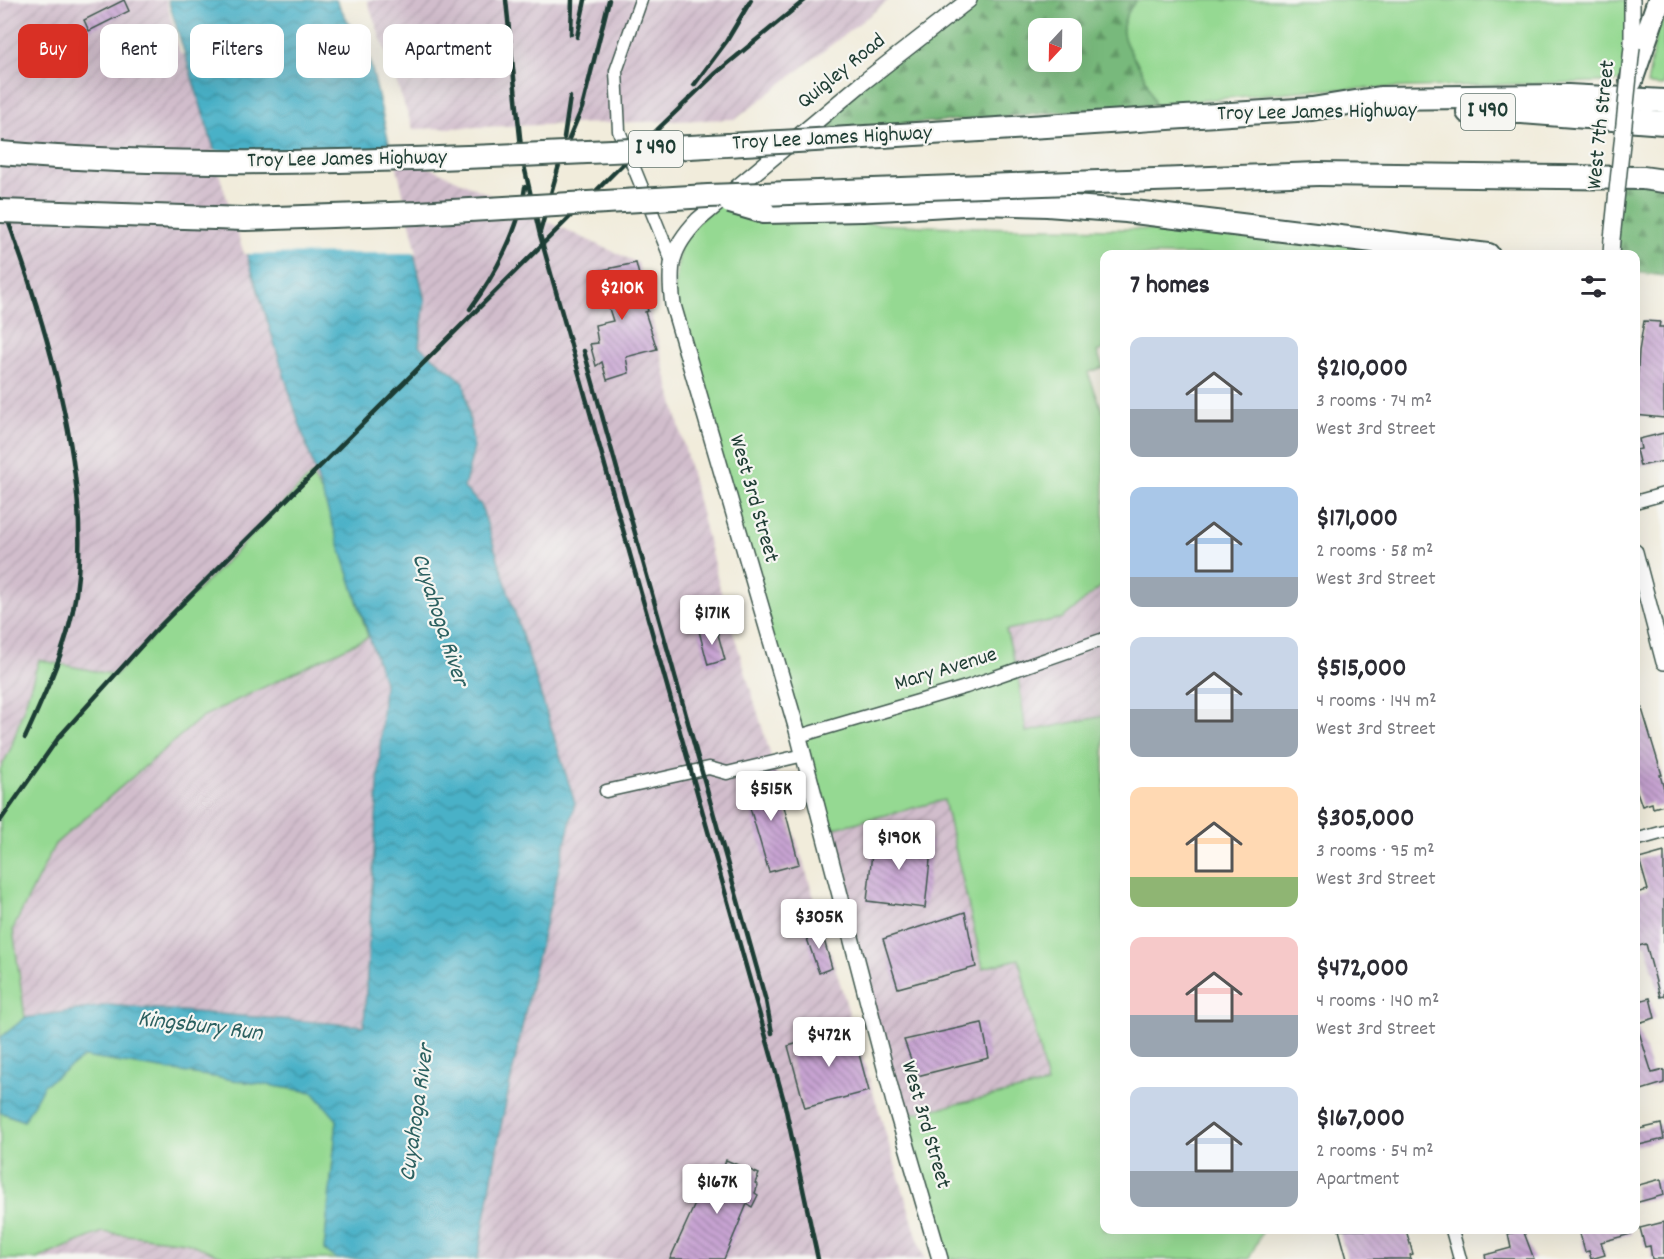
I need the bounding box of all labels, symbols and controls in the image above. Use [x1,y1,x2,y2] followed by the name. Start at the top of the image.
[1028,18,1082,72] north arrow
[1028,18,1082,72] map controls
[18,24,88,78] chip: Buy
[100,24,178,78] chip: Rent
[190,24,284,78] chip: Filters
[296,24,371,78] chip: New
[383,24,513,78] chip: Apartment
[791,27,893,117] street label: Quigley Road
[1580,59,1624,191] street label: West 7th Street
[1461,94,1515,130] road number: I 490
[1217,96,1418,130] street label: Troy Lee James Highway
[731,118,934,160] street label: Troy Lee James Highway
[629,131,683,167] road number: I 490
[247,143,448,177] street label: Troy Lee James Highway
[1130,268,1210,305] text: 7 homes
[580,270,664,321] pin: $210K
[1577,270,1610,303] icon: filters
[600,275,644,303] text: $210K
[1316,351,1408,388] text: $210,000
[1178,361,1250,433] icon: home
[1316,388,1432,416] text: 3 rooms · 74 m²
[1316,416,1436,444] text: West 3rd Street
[720,432,786,566] street label: West 3rd Street
[1316,501,1398,538] text: $171,000
[1178,511,1250,583] icon: home
[1316,538,1433,566] text: 2 rooms · 58 m²
[402,549,477,694] water label: Cuyahoga River
[1316,566,1436,594] text: West 3rd Street
[670,595,754,646] pin: $171K
[694,600,730,628] text: $171K
[891,640,1001,700] street label: Mary Avenue
[1316,651,1406,688] text: $515,000
[1178,661,1250,733] icon: home
[1316,688,1437,716] text: 4 rooms · 144 m²
[1316,716,1436,744] text: West 3rd Street
[729,771,813,822] pin: $515K
[750,776,792,804] text: $515K
[1316,801,1414,838] text: $305,000
[1178,811,1250,883] icon: home
[857,820,941,871] pin: $190K
[877,825,921,853] text: $190K
[1316,838,1435,866] text: 3 rooms · 95 m²
[1316,866,1436,894] text: West 3rd Street
[777,899,861,950] pin: $305K
[795,904,843,932] text: $305K
[1316,951,1409,988] text: $472,000
[1178,961,1250,1033] icon: home
[1316,988,1439,1016] text: 4 rooms · 140 m²
[136,1002,265,1052] water label: Kingsbury Run
[1316,1016,1436,1044] text: West 3rd Street
[787,1017,871,1068] pin: $472K
[807,1022,851,1050] text: $472K
[392,1039,445,1184] water label: Cuyahoga River
[892,1058,958,1192] street label: West 3rd Street
[1316,1101,1405,1138] text: $167,000
[1178,1111,1250,1183] icon: home
[1316,1138,1434,1166] text: 2 rooms · 54 m²
[675,1164,759,1215] pin: $167K
[1316,1166,1399,1194] text: Apartment
[696,1169,738,1197] text: $167K

